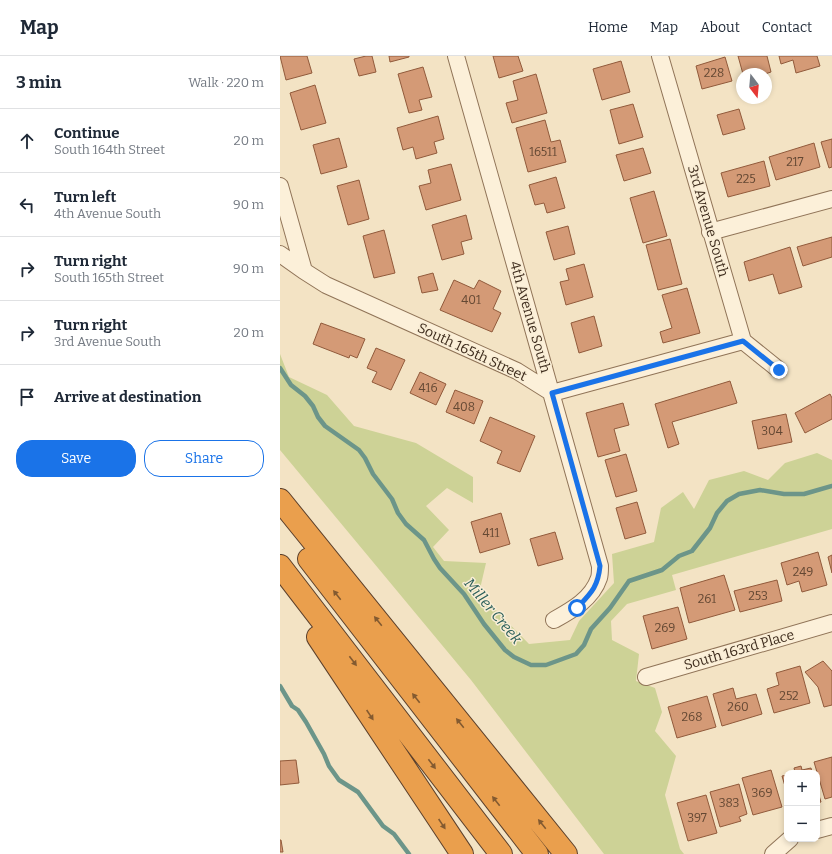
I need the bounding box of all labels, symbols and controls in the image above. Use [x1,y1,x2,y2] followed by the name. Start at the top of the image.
[20,16,59,39] text: Map
[588,19,628,36] text: Home
[650,19,678,36] text: Map
[700,19,740,36] text: About
[762,19,812,36] text: Contact
[704,66,724,80] house number: 228
[736,68,772,104] north arrow
[16,72,61,93] text: 3 min
[188,75,264,90] text: Walk · 220 m
[54,124,120,142] text: Continue
[16,130,38,152] icon: ahead
[234,133,264,148] text: 20 m
[54,142,165,157] text: South 164th Street
[529,145,557,159] house number: 16511
[786,155,804,169] house number: 217
[684,163,732,279] street label: 3rd Avenue South
[736,172,756,186] house number: 225
[54,188,116,206] text: Turn left
[16,194,38,216] icon: left
[233,197,264,212] text: 90 m
[54,206,161,221] text: 4th Avenue South
[54,252,127,270] text: Turn right
[16,258,38,280] icon: right
[506,259,554,375] street label: 4th Avenue South
[233,261,264,276] text: 90 m
[54,270,164,285] text: South 165th Street
[461,293,481,307] house number: 401
[54,316,127,334] text: Turn right
[415,319,529,385] street label: South 165th Street
[16,322,38,344] icon: right
[234,325,264,340] text: 20 m
[54,334,161,349] text: 3rd Avenue South
[770,361,788,379] route end
[419,381,437,395] house number: 416
[16,386,38,408] icon: arrive
[54,388,201,406] text: Arrive at destination
[453,400,475,414] house number: 408
[761,424,783,438] house number: 304
[16,440,136,477] button: Save
[144,440,264,477] button: Share
[483,526,499,540] house number: 411
[793,565,813,579] house number: 249
[460,575,526,648] water label: Miller Creek
[748,589,768,603] house number: 253
[333,590,341,601] one-way arrow
[698,592,716,606] house number: 261
[568,599,586,617] route start
[374,616,383,627] one-way arrow
[655,621,675,635] house number: 269
[682,626,796,674] street label: South 163rd Place
[348,655,357,666] one-way arrow
[779,689,799,703] house number: 252
[412,693,421,704] one-way arrow
[727,700,749,714] house number: 260
[366,710,374,721] one-way arrow
[682,710,702,724] house number: 268
[456,717,465,728] one-way arrow
[427,758,436,769] one-way arrow
[784,770,820,842] map controls
[784,770,820,806] button: +
[752,786,772,800] house number: 369
[492,796,500,806] one-way arrow
[719,796,739,810] house number: 383
[784,806,820,842] button: −
[687,811,707,825] house number: 397
[438,818,446,829] one-way arrow
[538,818,546,829] one-way arrow

